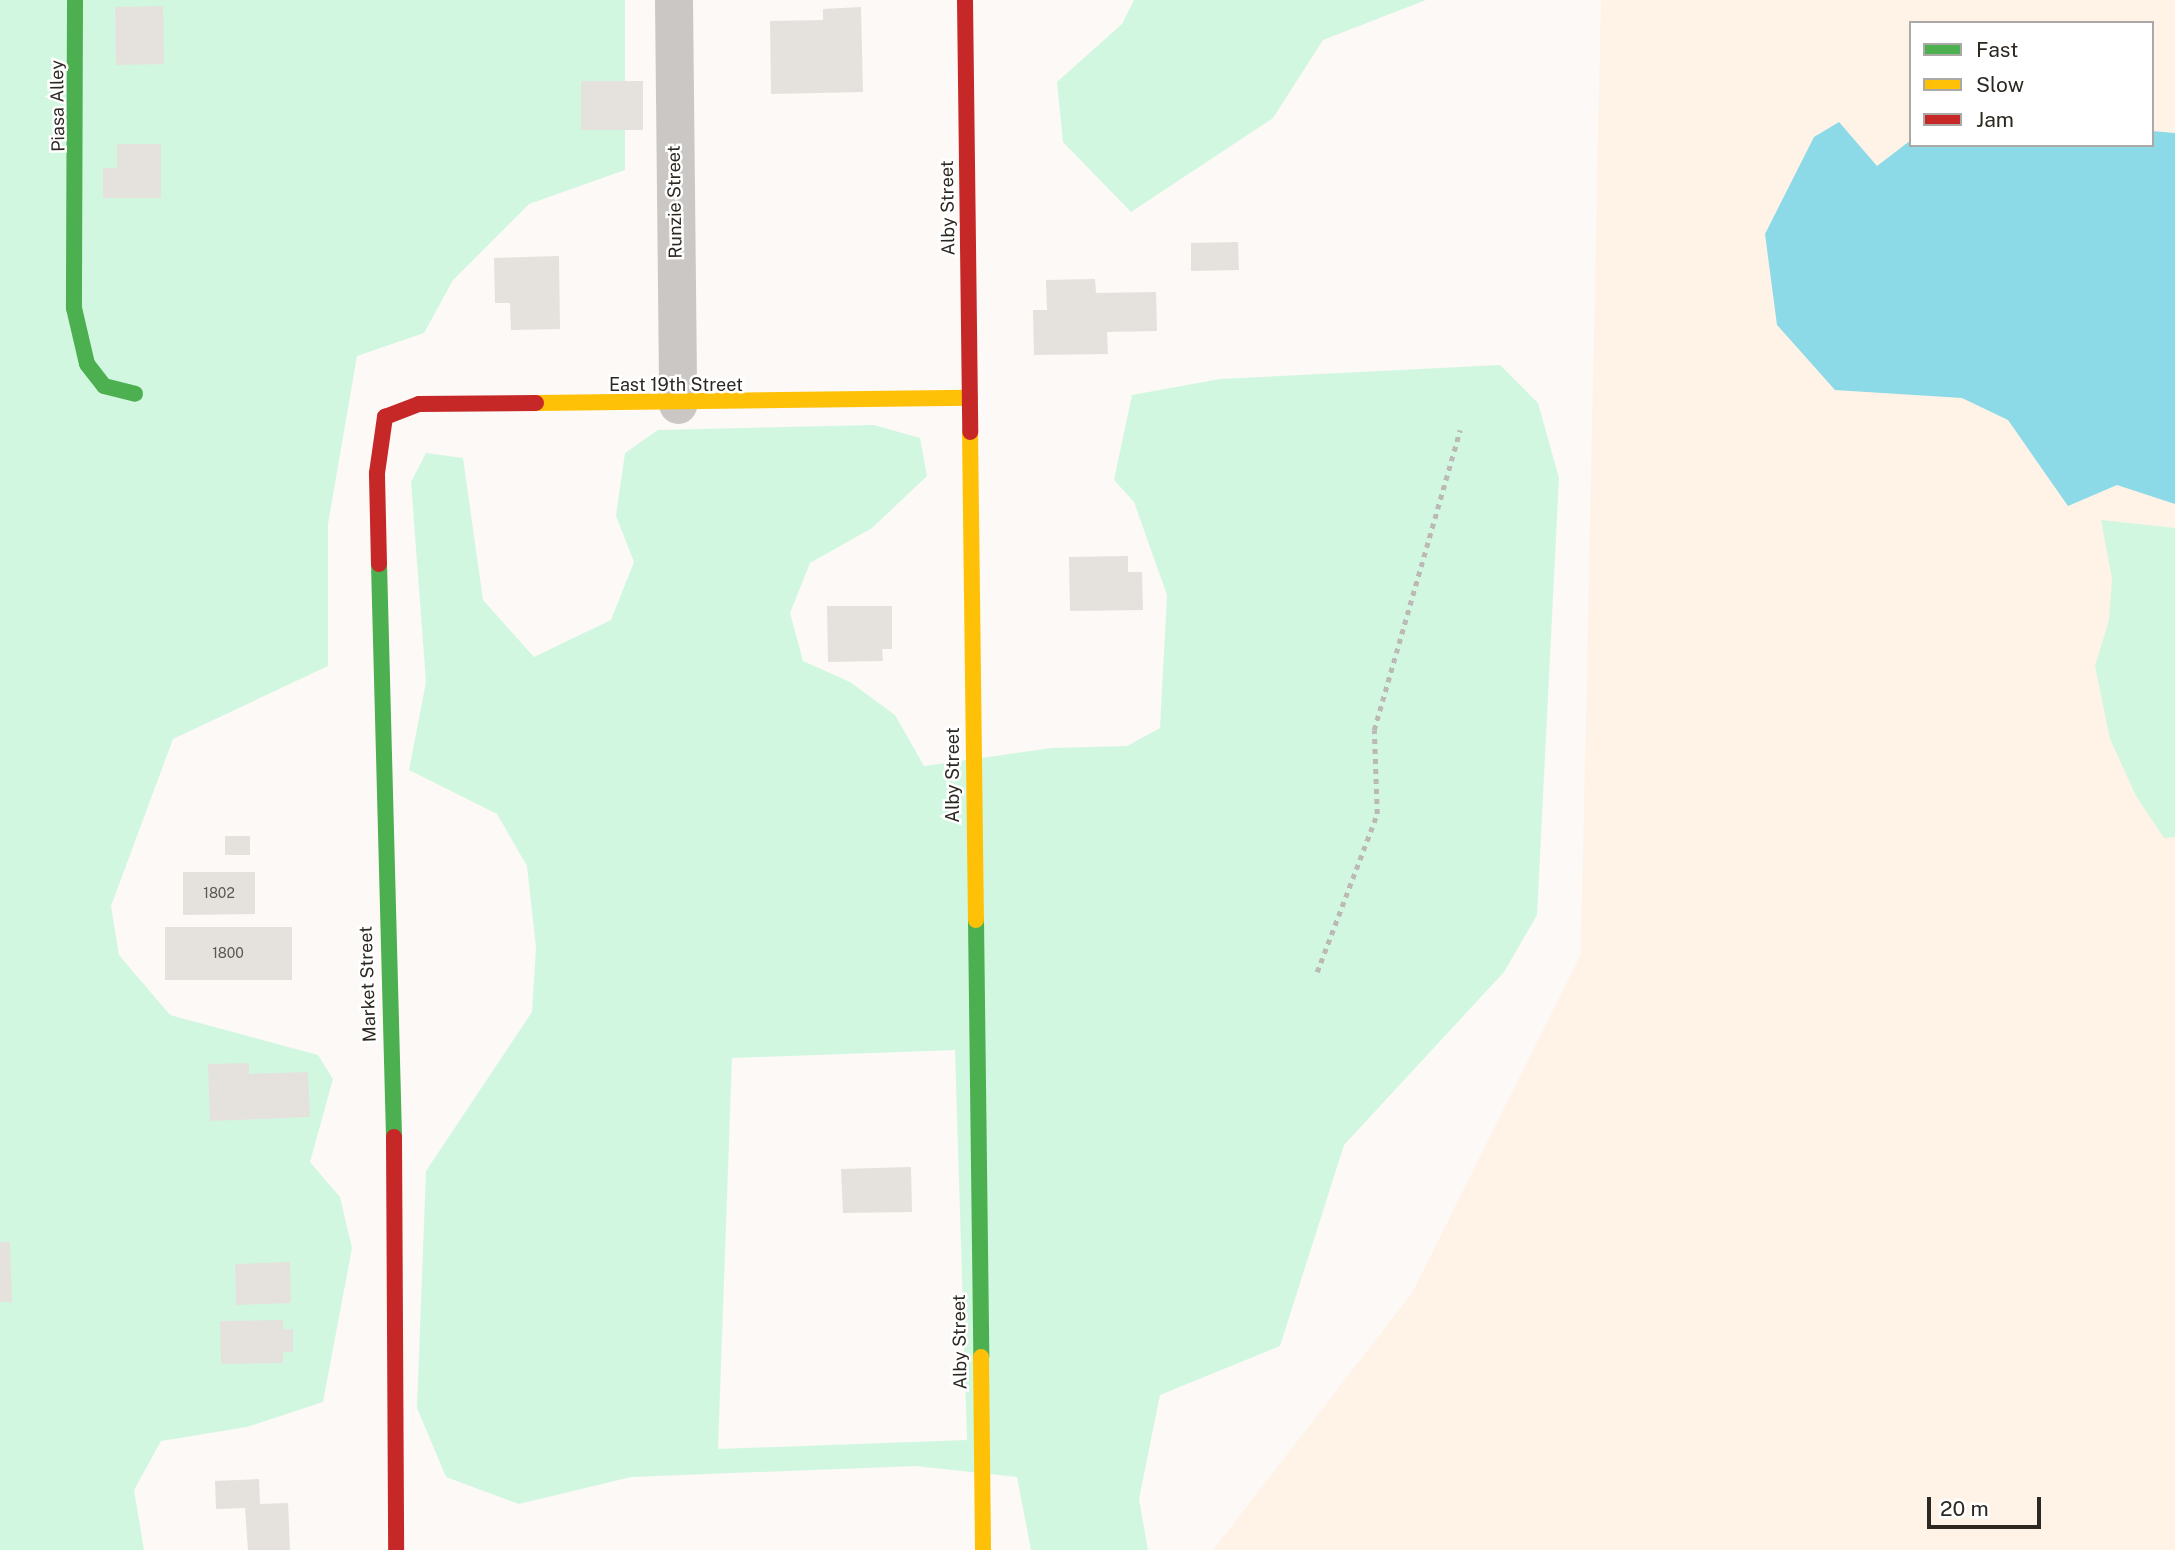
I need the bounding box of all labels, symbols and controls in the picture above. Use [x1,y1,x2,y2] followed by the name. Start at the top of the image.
[1909,21,2154,147] legend
[1976,37,2018,62] text: Fast
[46,60,70,152] street label: Piasa Alley
[1976,72,2024,97] text: Slow
[1976,107,2014,132] text: Jam
[663,145,687,259] street label: Runzie Street
[936,160,960,256] street label: Alby Street
[609,374,743,396] street label: East 19th Street
[942,727,964,823] street label: Alby Street
[203,885,235,901] house number: 1802
[355,926,381,1042] street label: Market Street
[212,945,244,961] house number: 1800
[948,1294,972,1390] street label: Alby Street
[1930,1484,2044,1528] scale bar
[1940,1496,1989,1521] text: 20 m

